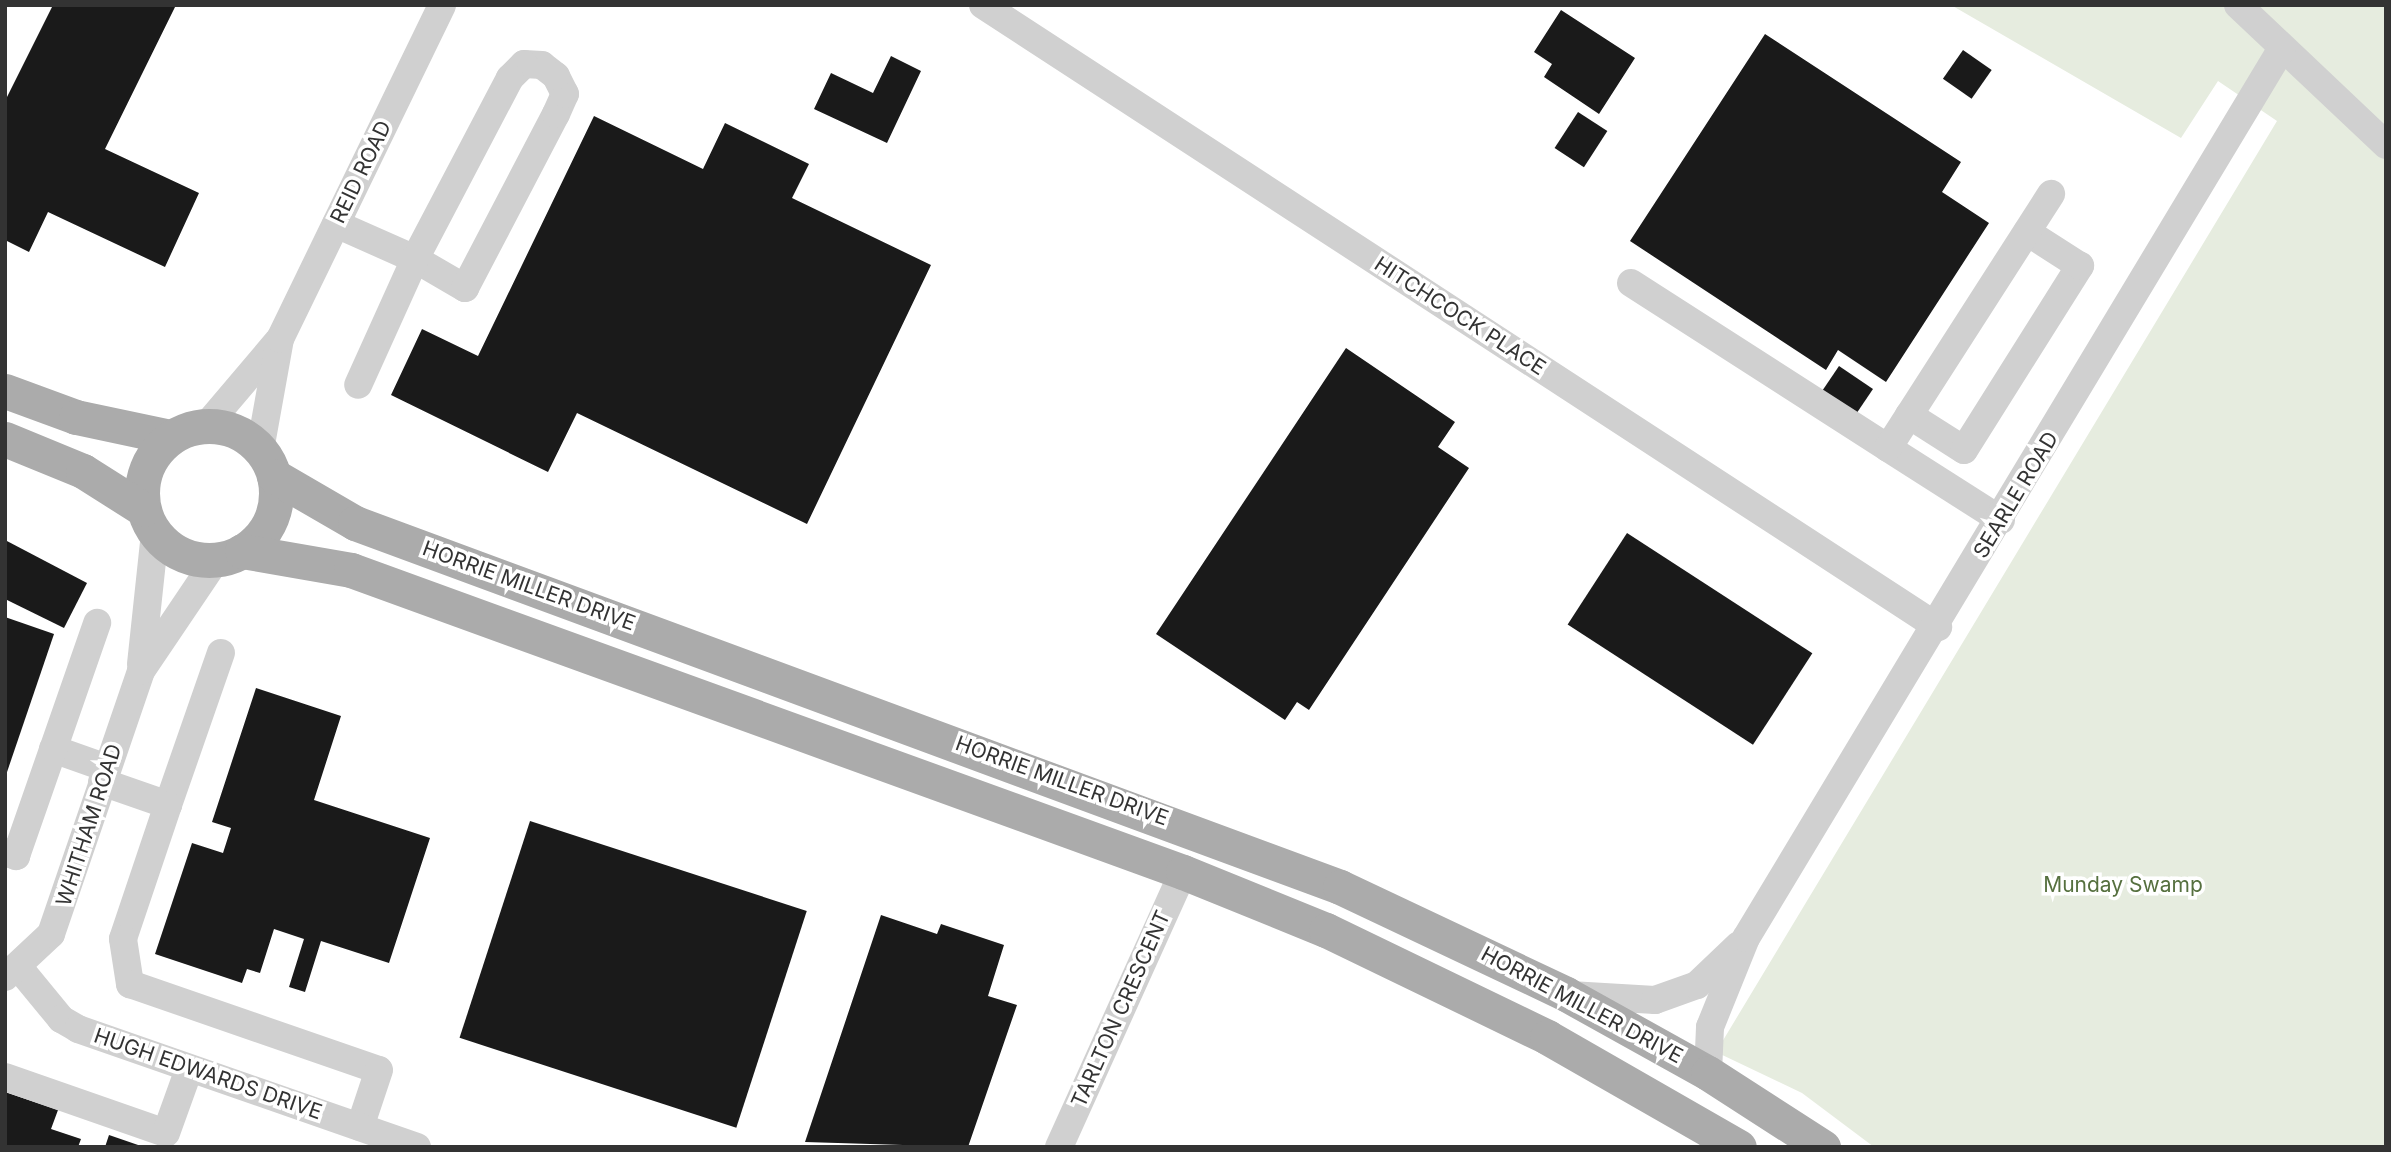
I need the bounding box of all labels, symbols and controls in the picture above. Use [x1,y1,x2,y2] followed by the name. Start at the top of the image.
[325,116,397,228] street label: REID ROAD
[1370,251,1550,381] street label: HITCHCOCK PLACE
[1968,427,2064,563] street label: SEARLE ROAD
[419,536,639,636] street label: HORRIE MILLER DRIVE
[952,731,1172,831] street label: HORRIE MILLER DRIVE
[51,741,127,909] street label: WHITHAM ROAD
[2043,872,2203,898] park label: Munday Swamp
[1066,907,1176,1111] street label: TARLTON CRESCENT
[1477,941,1687,1069] street label: HORRIE MILLER DRIVE
[91,1023,325,1125] street label: HUGH EDWARDS DRIVE

